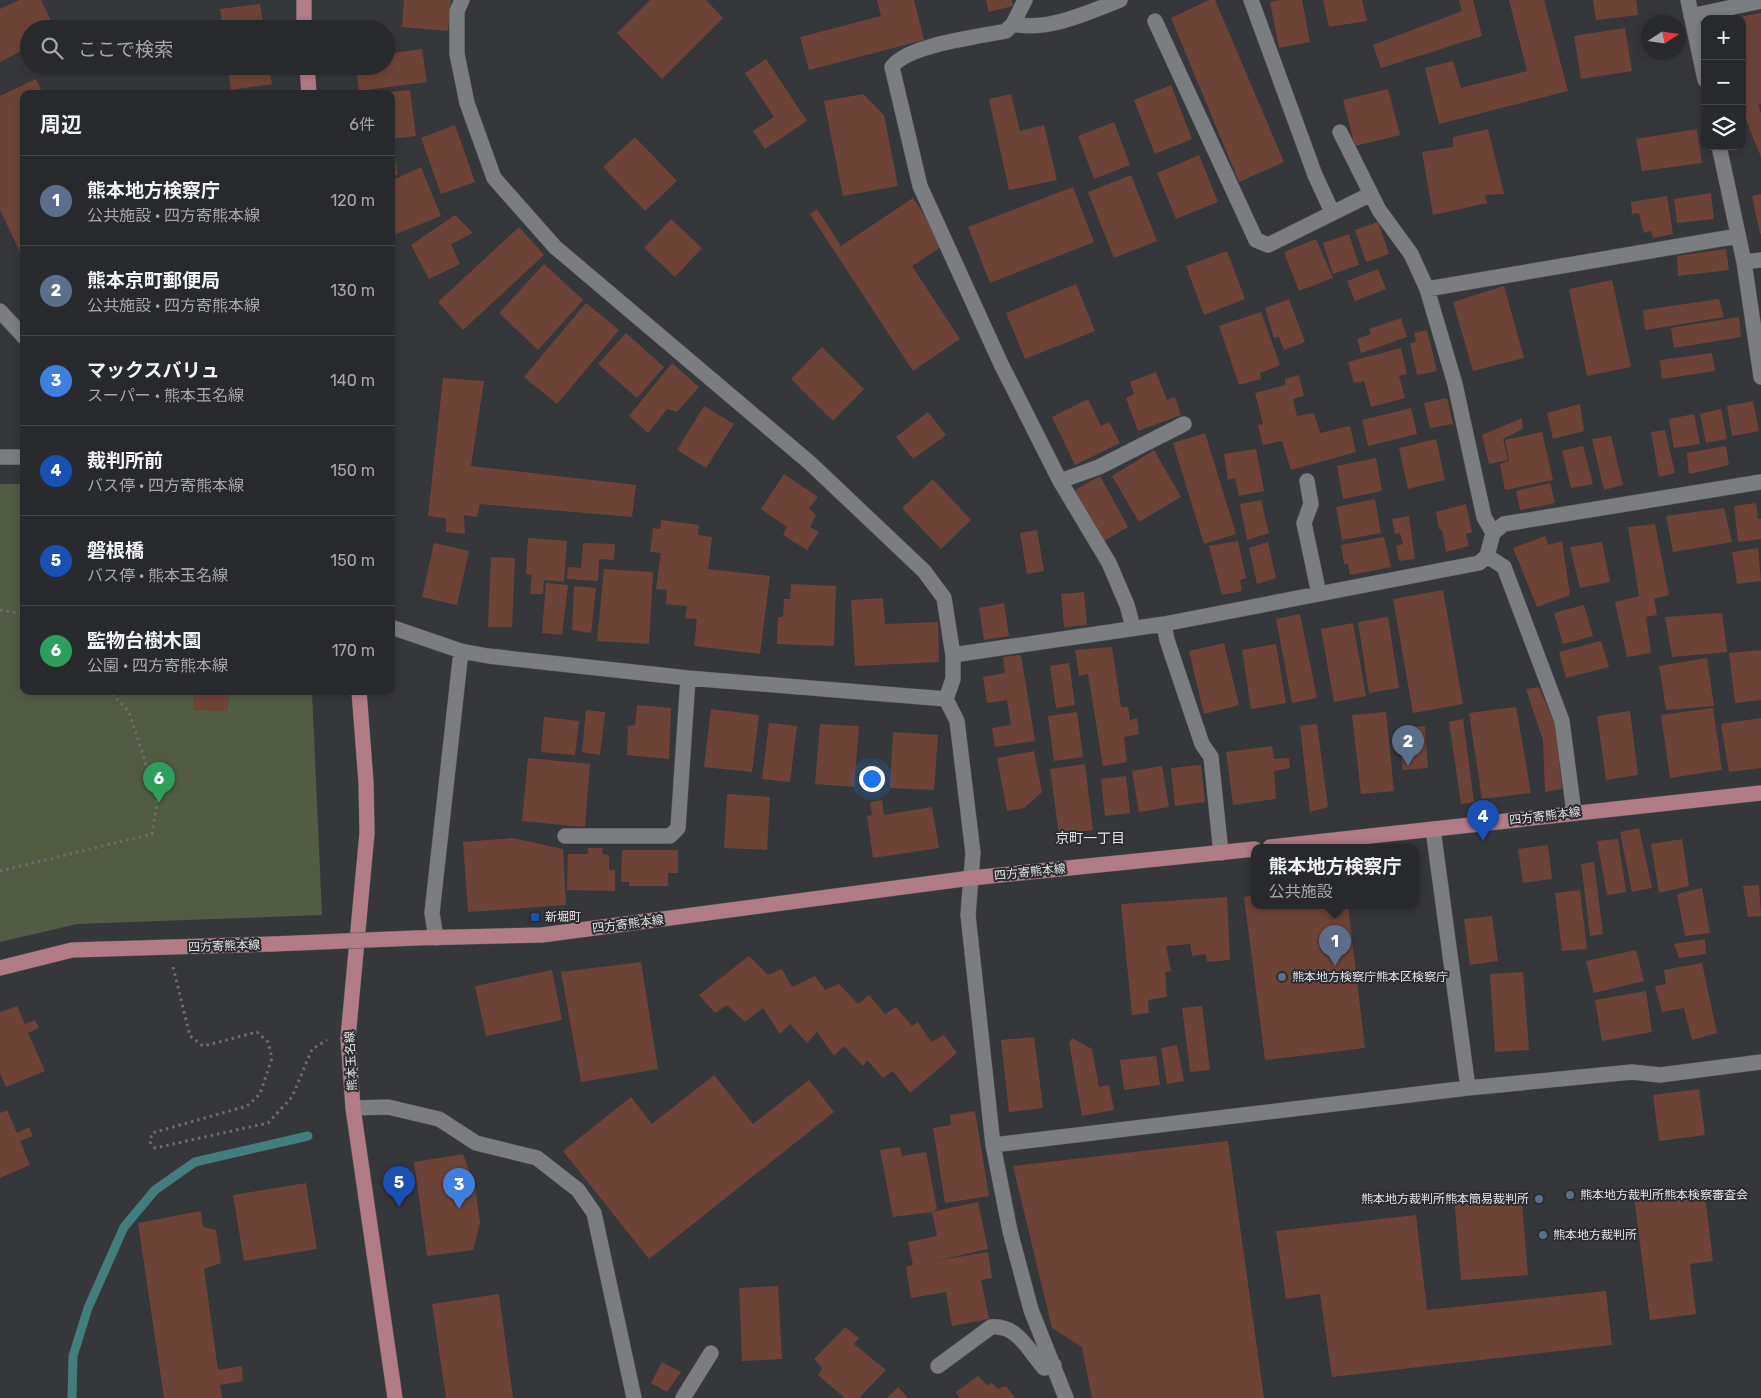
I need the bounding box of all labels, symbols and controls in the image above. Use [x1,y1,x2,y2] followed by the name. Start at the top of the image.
[1641,15,1686,60] north arrow
[1701,15,1746,150] map controls
[1701,15,1746,60] button: +
[20,20,395,75] search box
[38,34,66,62] icon: search
[78,38,173,61] text: ここで検索
[1701,60,1746,105] button: −
[1701,105,1746,150] button: layers
[40,112,82,137] text: 周辺
[349,115,375,134] text: 6件
[87,179,220,202] text: 熊本地方検察庁
[52,191,60,210] text: 1
[330,191,375,210] text: 120 m
[87,206,260,225] text: 公共施設 · 四方寄熊本線
[87,269,220,292] text: 熊本京町郵便局
[51,281,61,300] text: 2
[330,281,375,300] text: 130 m
[87,296,260,315] text: 公共施設 · 四方寄熊本線
[87,359,219,382] text: マックスバリュ
[51,371,61,390] text: 3
[330,371,375,390] text: 140 m
[87,386,244,405] text: スーパー · 熊本玉名線
[87,449,163,472] text: 裁判所前
[51,461,61,480] text: 4
[330,461,375,480] text: 150 m
[87,476,244,495] text: バス停 · 四方寄熊本線
[87,539,144,562] text: 磐根橋
[51,551,61,570] text: 5
[330,551,375,570] text: 150 m
[87,566,228,585] text: バス停 · 熊本玉名線
[87,629,201,652] text: 監物台樹木園
[51,641,61,660] text: 6
[332,641,375,660] text: 170 m
[87,656,228,675] text: 公園 · 四方寄熊本線
[1392,725,1424,766] pin: 2
[143,762,175,803] pin: 6
[859,766,885,792] your location
[1467,800,1499,841] pin: 4
[1508,805,1582,827] street label: 四方寄熊本線
[1055,830,1125,847] district label: 京町一丁目
[1251,844,1419,909] popup
[1268,855,1402,878] text: 熊本地方検察庁
[993,861,1067,883] street label: 四方寄熊本線
[1268,882,1333,901] text: 公共施設
[545,910,581,924] place label: 新堀町
[529,911,541,923] marker: 新堀町
[591,913,665,935] street label: 四方寄熊本線
[1319,925,1351,966] pin: 1
[188,938,260,954] street label: 四方寄熊本線
[1292,970,1448,984] place label: 熊本地方検察庁熊本区検察庁
[1276,971,1288,983] marker: 熊本地方検察庁熊本区検察庁
[342,1031,360,1091] street label: 熊本玉名線
[383,1166,415,1207] pin: 5
[443,1168,475,1209] pin: 3
[1580,1188,1748,1202] place label: 熊本地方裁判所熊本検察審査会
[1564,1189,1576,1201] marker: 熊本地方裁判所熊本検察審査会
[1361,1192,1529,1206] place label: 熊本地方裁判所熊本簡易裁判所
[1533,1193,1545,1205] marker: 熊本地方裁判所熊本簡易裁判所
[1553,1228,1637,1242] place label: 熊本地方裁判所
[1537,1229,1549,1241] marker: 熊本地方裁判所

